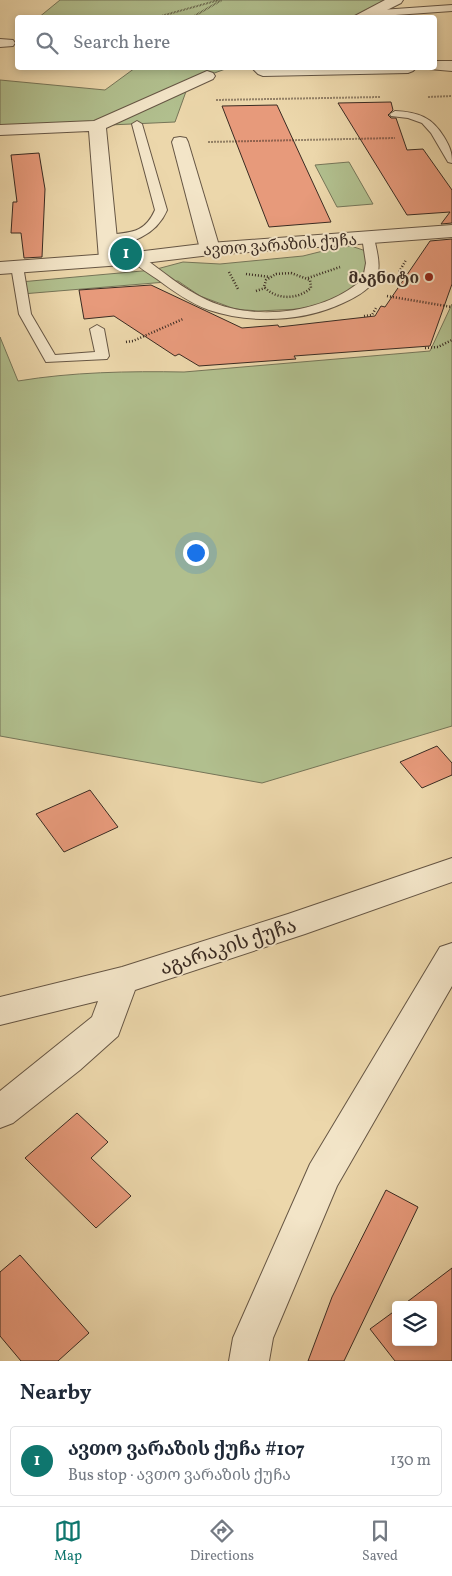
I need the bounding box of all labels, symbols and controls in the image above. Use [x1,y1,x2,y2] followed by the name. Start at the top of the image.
[15,15,437,70] search box
[33,29,61,57] icon: search
[73,30,170,56] text: Search here
[202,230,358,262] street label: ავთო ვარაზის ქუჩა
[110,235,142,273] pin: 1
[348,268,419,290] place label: მაგნიტი
[423,271,435,283] marker: მაგნიტი
[183,540,209,566] your location
[157,913,301,983] street label: აგარაკის ქუჩა
[392,1301,437,1346] map controls
[392,1301,437,1346] button: layers
[20,1379,91,1408] text: Nearby
[68,1437,305,1463] text: ავთო ვარაზის ქუჩა #107
[34,1450,40,1472] text: 1
[390,1450,431,1472] text: 130 m
[68,1465,291,1487] text: Bus stop · ავთო ვარაზის ქუჩა
[54,1517,82,1566] tab: Map
[190,1517,254,1566] tab: Directions
[362,1517,398,1566] tab: Saved

